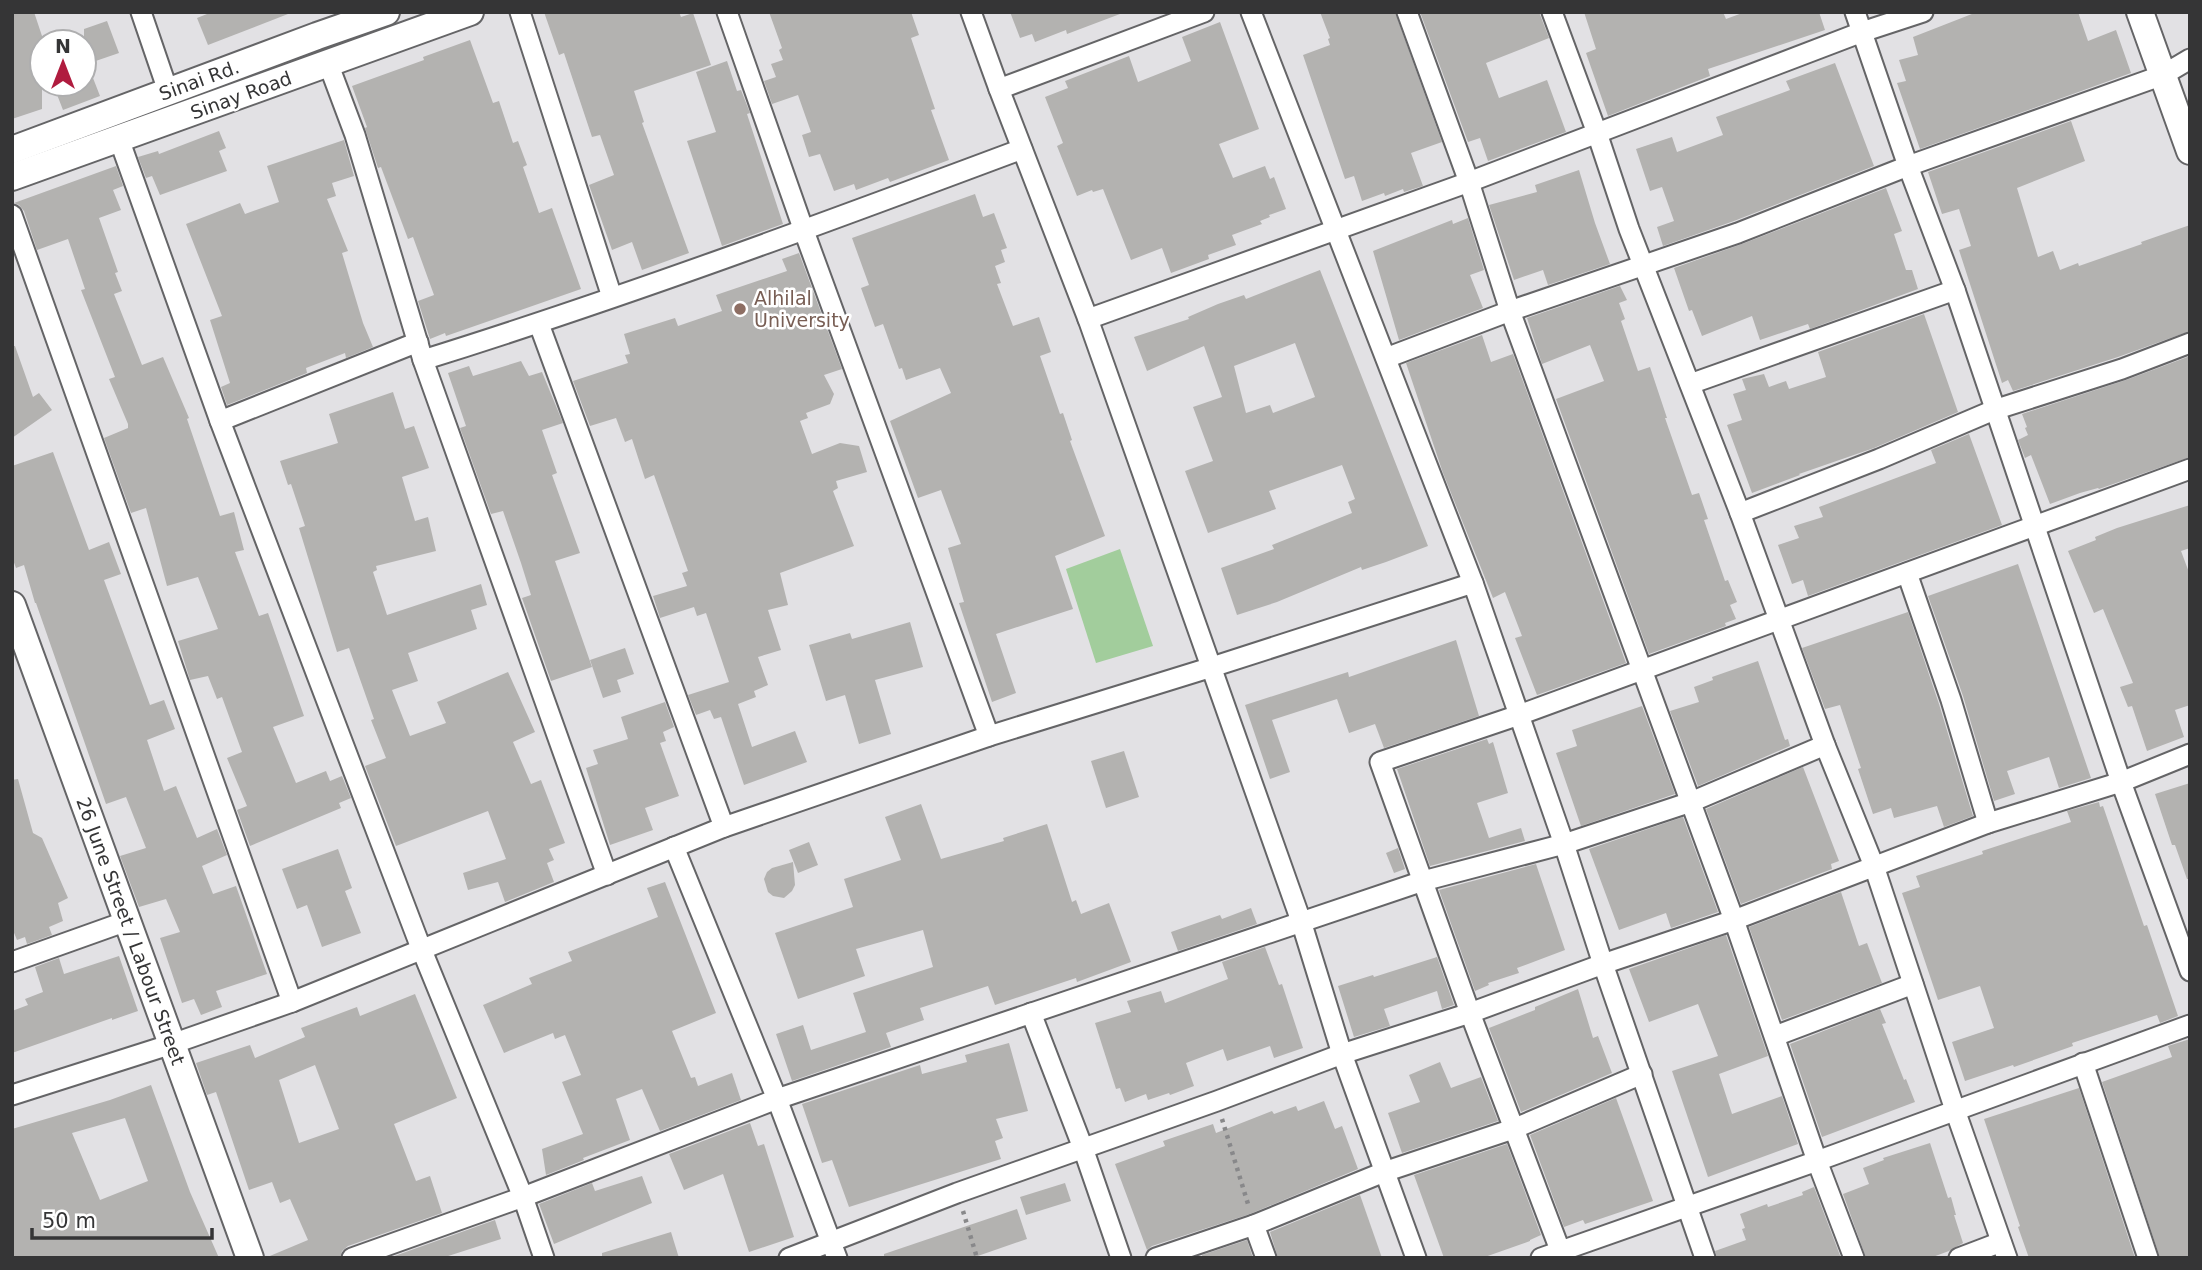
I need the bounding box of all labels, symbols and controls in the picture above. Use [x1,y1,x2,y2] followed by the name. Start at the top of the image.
[28,28,98,98] north arrow
[55,35,71,57] text: N
[156,55,242,105] street label: Sinai Rd.
[187,67,295,123] street label: Sinay Road
[754,287,850,331] place label: Alhilal University
[732,301,748,317] marker: Alhilal University
[72,794,190,1068] street label: 26 June Street / Labour Street
[32,1196,212,1240] scale bar
[42,1209,96,1233] text: 50 m

